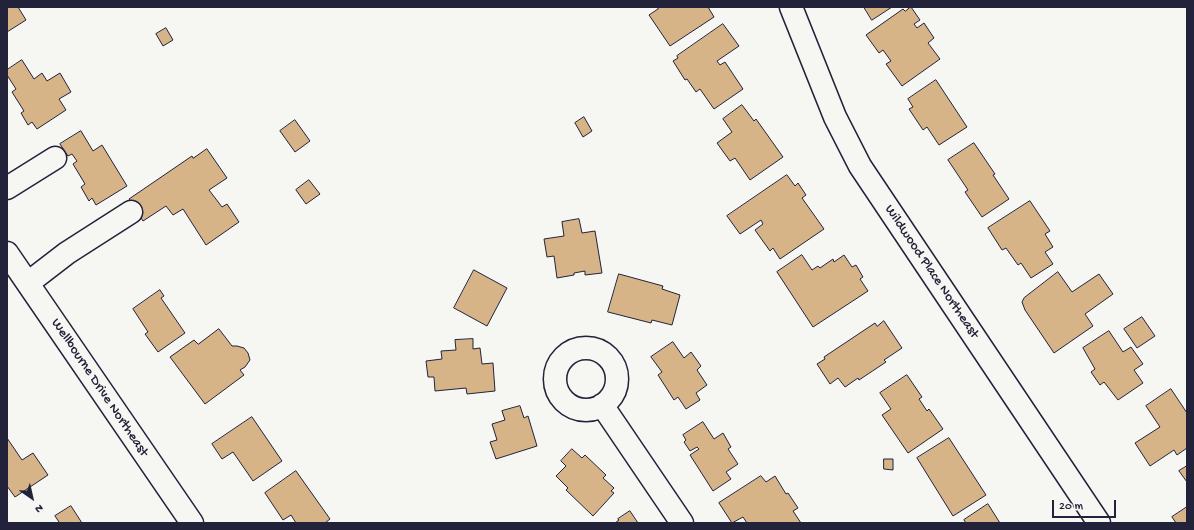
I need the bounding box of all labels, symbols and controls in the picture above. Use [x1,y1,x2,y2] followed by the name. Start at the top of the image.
[880,202,982,342] street label: Wildwood Place Northeast
[46,316,152,460] street label: Wellbourne Drive Northeast
[12,478,52,518] north arrow
[1054,492,1118,518] scale bar
[1059,500,1083,514] text: 20 m
[32,501,45,515] text: N

